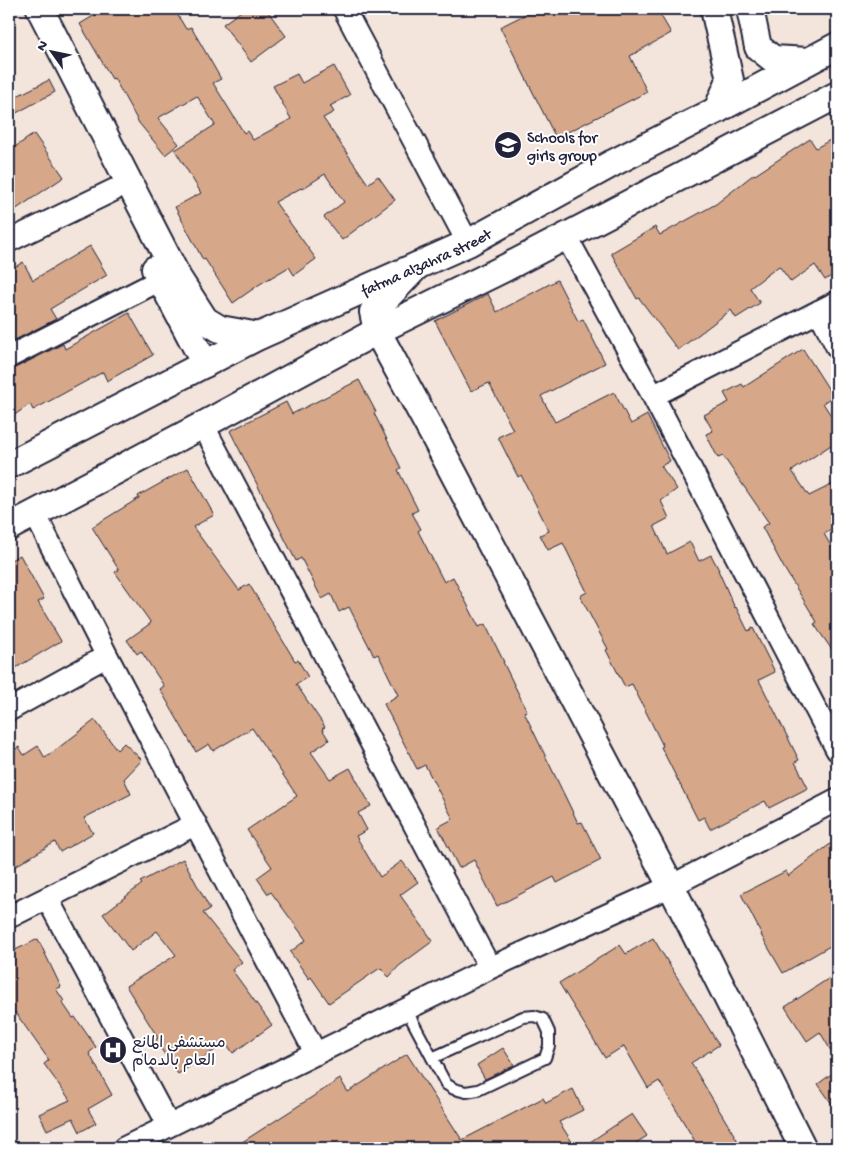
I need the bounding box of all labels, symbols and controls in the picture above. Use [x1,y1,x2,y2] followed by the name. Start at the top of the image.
[28,28,78,78] north arrow
[34,38,53,55] text: N
[493,130,523,160] school or university icon: Schools for girls group
[527,130,598,167] place label: Schools for girls group
[358,225,497,303] street label: fatma alzahra street
[98,1035,128,1065] hospital icon: مستشفى المانع العام بالدمام
[132,1035,226,1072] place label: مستشفى المانع العام بالدمام

